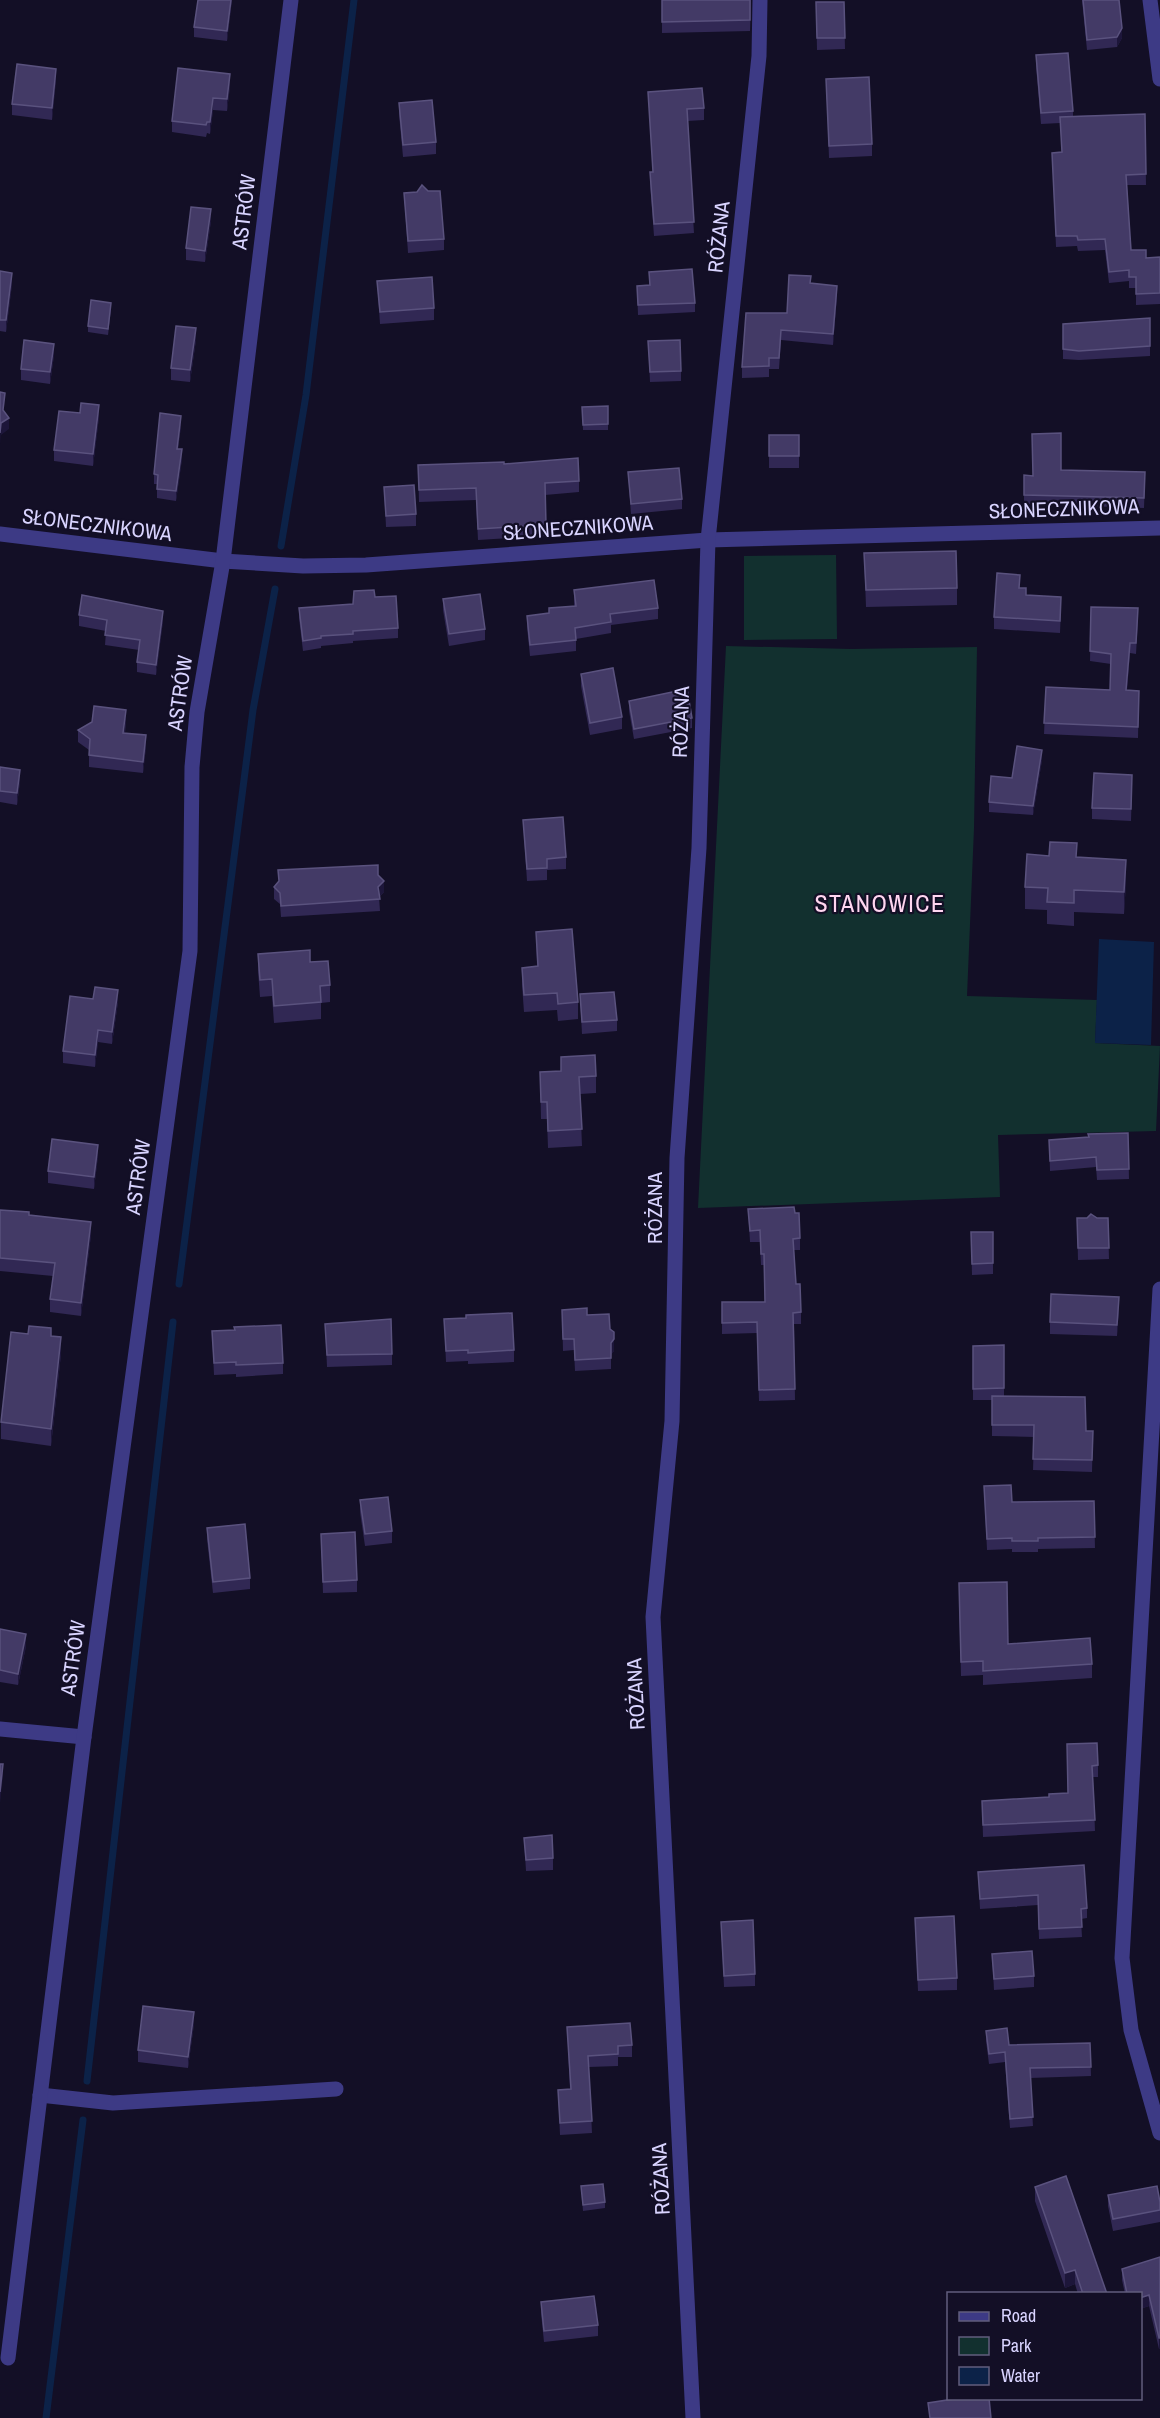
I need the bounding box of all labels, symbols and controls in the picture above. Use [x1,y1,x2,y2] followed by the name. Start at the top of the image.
[224,172,263,252] street label: ASTRÓW
[700,199,737,274] street label: RÓŻANA
[988,491,1140,526] street label: SŁONECZNIKOWA
[21,501,174,548] street label: SŁONECZNIKOWA
[502,508,655,547] street label: SŁONECZNIKOWA
[160,653,199,733] street label: ASTRÓW
[665,685,696,758] street label: RÓŻANA
[814,887,946,919] district label: STANOWICE
[118,1137,157,1217] street label: ASTRÓW
[640,1172,669,1244] street label: RÓŻANA
[53,1618,92,1698] street label: ASTRÓW
[619,1657,652,1731] street label: RÓŻANA
[644,2142,677,2216] street label: RÓŻANA
[947,2292,1142,2400] legend
[1001,2303,1036,2328] text: Road
[1001,2333,1032,2358] text: Park
[1001,2363,1040,2388] text: Water

